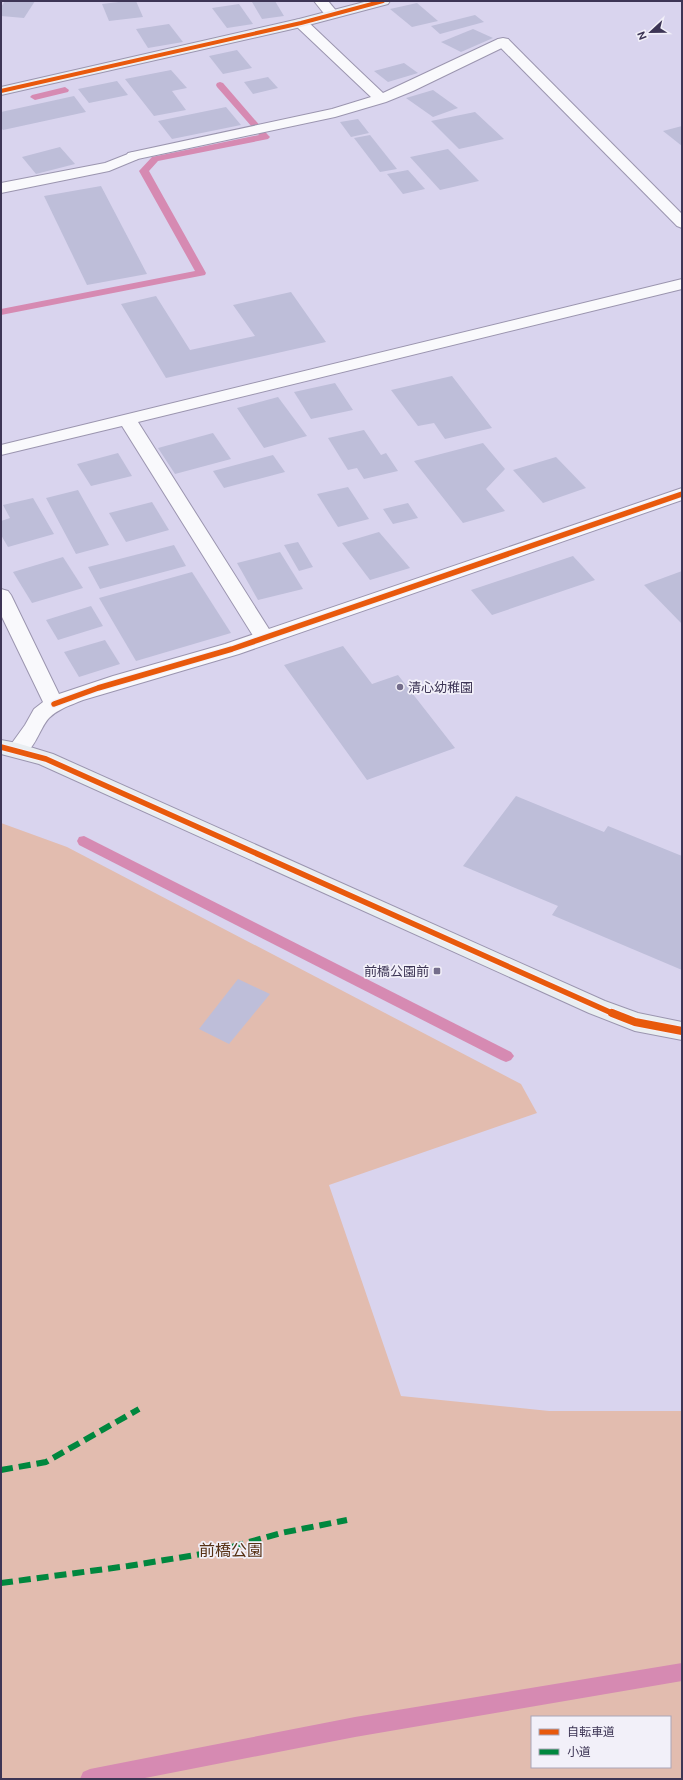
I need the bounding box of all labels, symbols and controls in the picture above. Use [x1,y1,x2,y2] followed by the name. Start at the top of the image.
[631,12,671,52] north arrow
[635,30,649,42] text: N
[408,680,473,694] place label: 清心幼稚園
[395,682,405,692] marker: 清心幼稚園
[364,964,429,978] place label: 前橋公園前
[432,966,442,976] marker: 前橋公園前
[199,1541,263,1559] park label: 前橋公園
[531,1716,671,1768] legend
[567,1725,615,1738] text: 自転車道
[567,1745,591,1758] text: 小道

